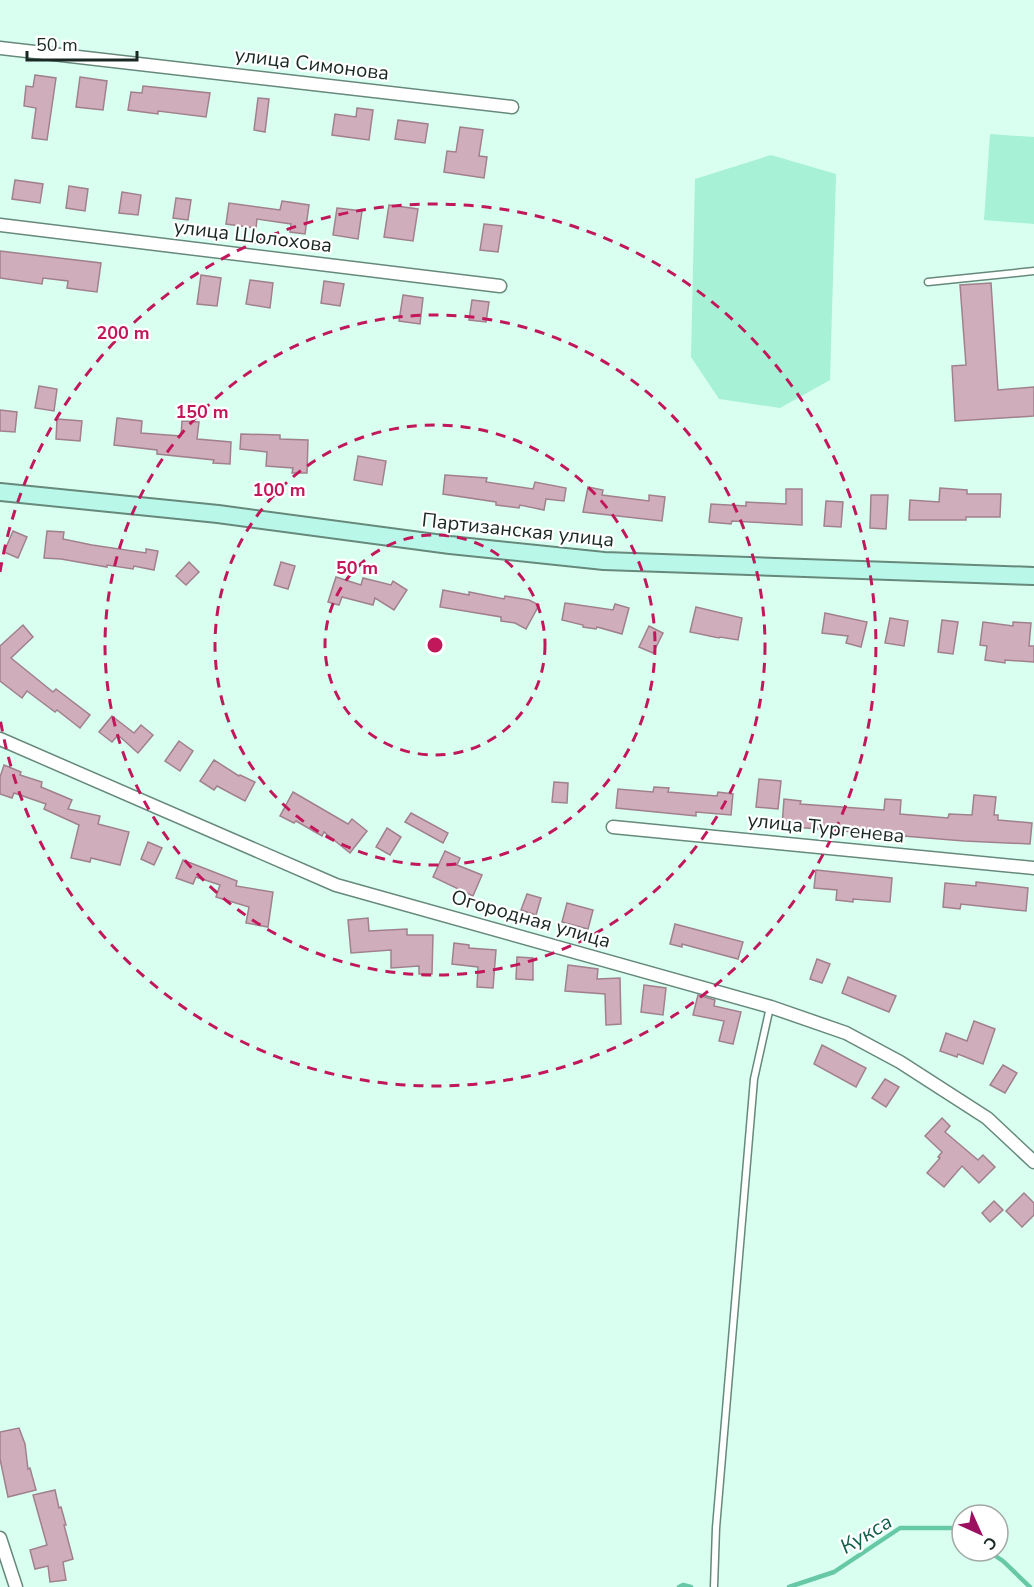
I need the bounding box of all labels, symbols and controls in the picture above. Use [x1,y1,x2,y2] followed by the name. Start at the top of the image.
[27,24,136,62] scale bar
[36,33,78,57] text: 50 m
[233,41,391,87] street label: улица Симонова
[172,213,334,259] street label: улица Шолохова
[96,321,150,345] text: 200 m
[175,400,229,424] text: 150 m
[252,478,306,502] text: 100 m
[420,506,616,554] street label: Партизанская улица
[336,556,378,580] text: 50 m
[425,635,445,655] centre of rings
[746,806,906,850] street label: улица Тургенева
[448,883,614,955] street label: Огородная улица
[950,1503,1010,1563] north arrow
[835,1508,897,1560] water label: Кукса
[978,1531,1002,1555] text: С

